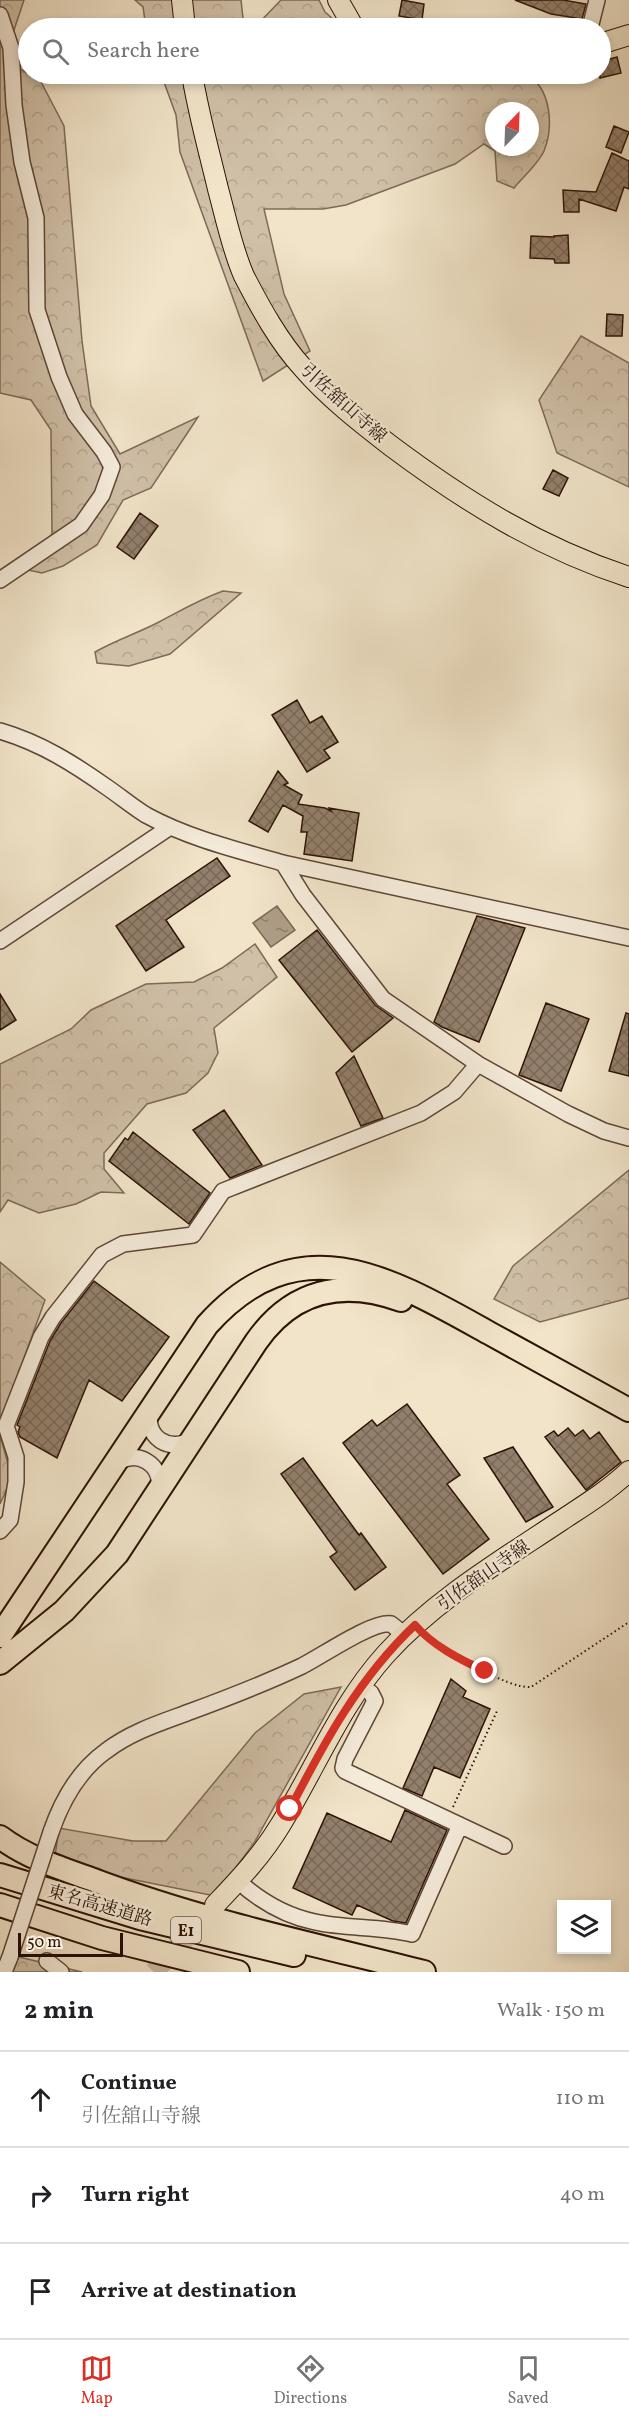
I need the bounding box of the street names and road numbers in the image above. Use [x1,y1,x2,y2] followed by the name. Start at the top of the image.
[295,359,391,450] street label: 引佐舘山寺線
[432,1535,535,1617] street label: 引佐舘山寺線
[44,1880,155,1933] street label: 東名高速道路
[171,1917,201,1943] road number: E1

